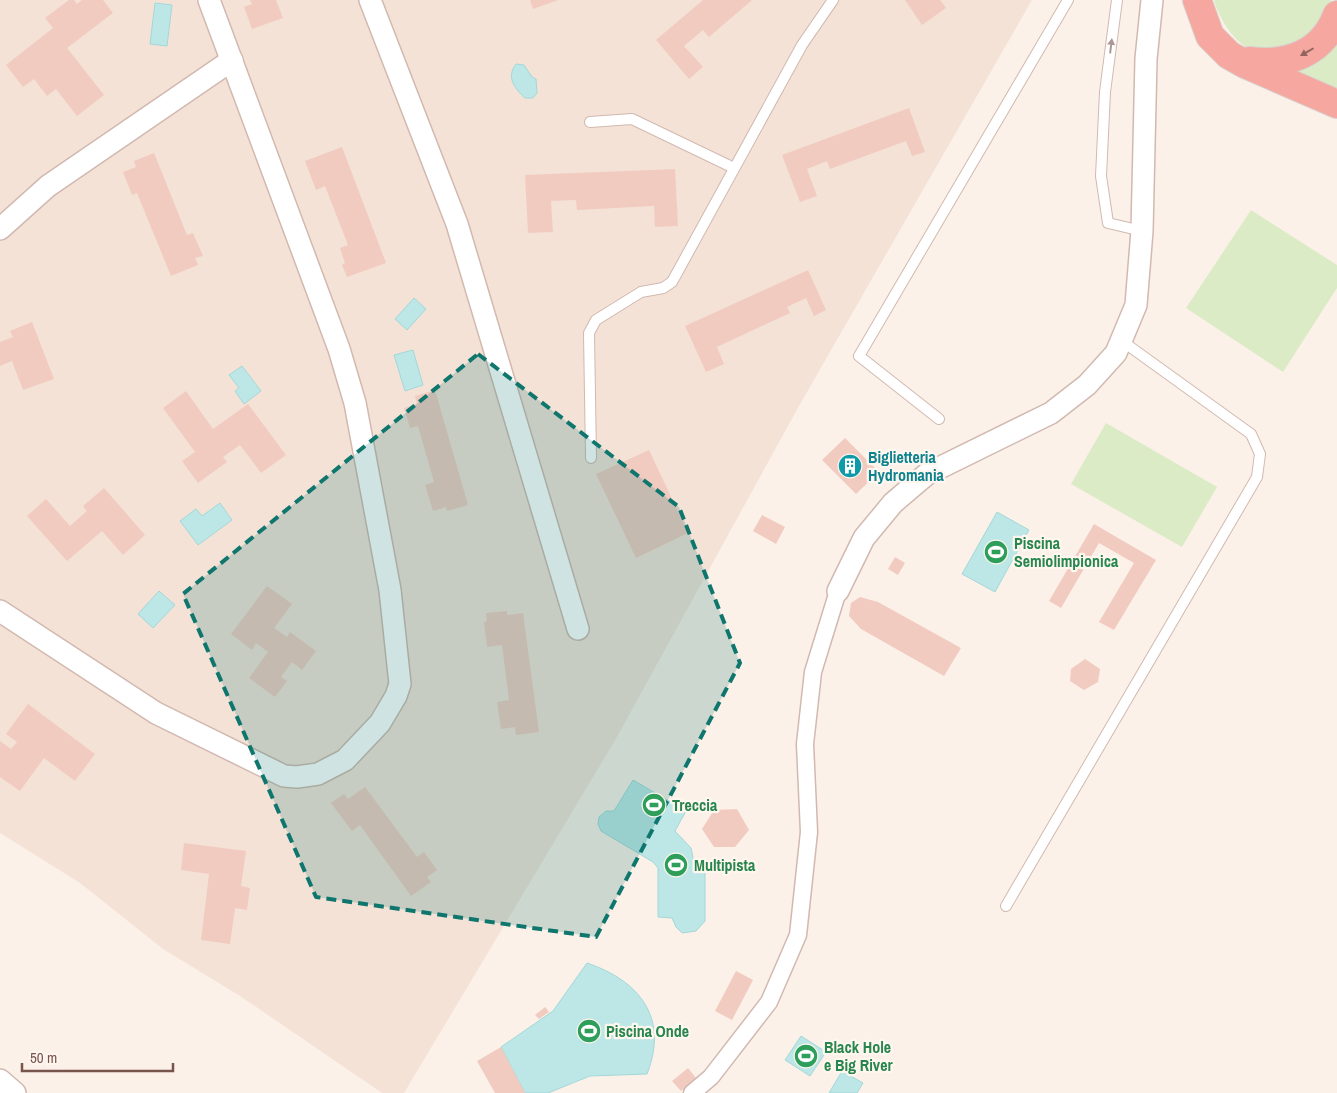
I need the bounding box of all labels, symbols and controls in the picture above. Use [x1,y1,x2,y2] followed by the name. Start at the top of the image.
[1107,38,1115,54] one-way arrow
[1301,47,1314,56] one-way arrow
[868,446,945,486] place label: Biglietteria Hydromania
[837,453,863,479] building icon: Biglietteria Hydromania
[1014,532,1119,572] place label: Piscina Semiolimpionica
[983,539,1009,565] sports icon: Piscina Semiolimpionica
[641,792,667,818] sports icon: Treccia
[672,794,718,816] place label: Treccia
[663,852,689,878] sports icon: Multipista
[694,854,756,876] place label: Multipista
[576,1018,602,1044] sports icon: Piscina Onde
[606,1020,689,1042] place label: Piscina Onde
[824,1036,893,1076] place label: Black Hole e Big River
[22,1040,174,1072] scale bar
[793,1043,819,1069] sports icon: Black Hole e Big River
[30,1047,57,1068] text: 50 m

